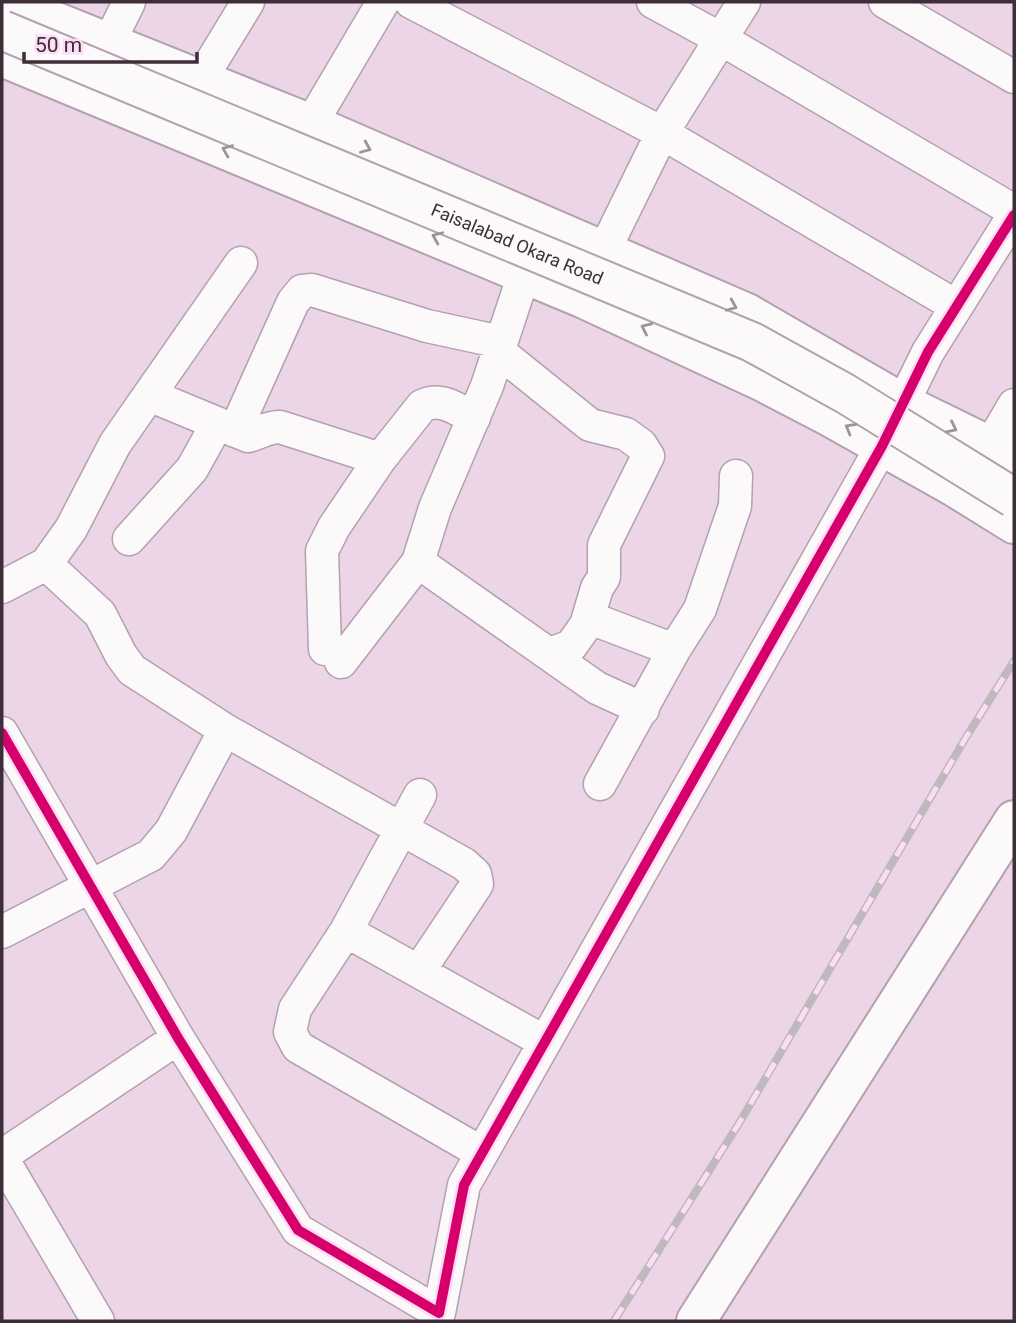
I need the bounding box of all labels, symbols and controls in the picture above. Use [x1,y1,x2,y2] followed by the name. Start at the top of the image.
[24,21,198,65] scale bar
[35,33,82,57] text: 50 m
[359,139,371,153] one-way arrow
[222,144,234,158] one-way arrow
[428,199,607,289] street label: Faisalabad Okara Road
[432,232,444,246] one-way arrow
[725,298,737,312] one-way arrow
[641,322,653,336] one-way arrow
[945,419,957,433] one-way arrow
[844,423,857,436] one-way arrow

